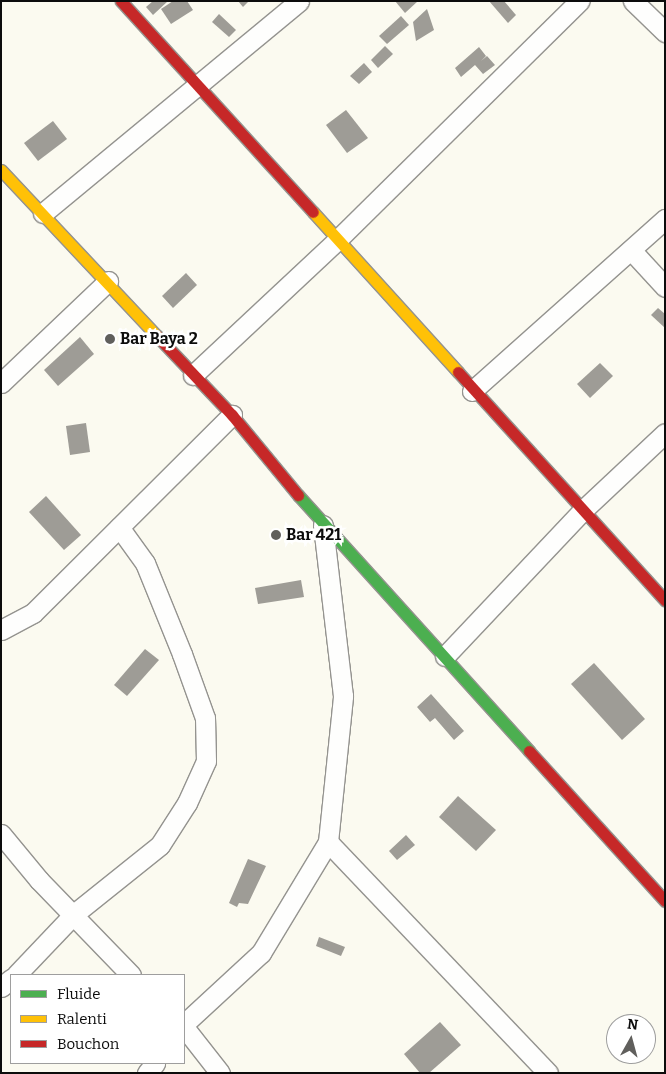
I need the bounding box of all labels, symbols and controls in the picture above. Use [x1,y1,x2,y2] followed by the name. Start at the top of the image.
[120,329,198,349] place label: Bar Baya 2
[104,333,116,345] marker: Bar Baya 2
[286,525,341,545] place label: Bar 421
[270,529,282,541] marker: Bar 421
[10,974,185,1064] legend
[57,985,100,1003] text: Fluide
[57,1010,107,1028] text: Ralenti
[606,1014,656,1064] north arrow
[626,1016,639,1034] text: N
[57,1035,119,1053] text: Bouchon

